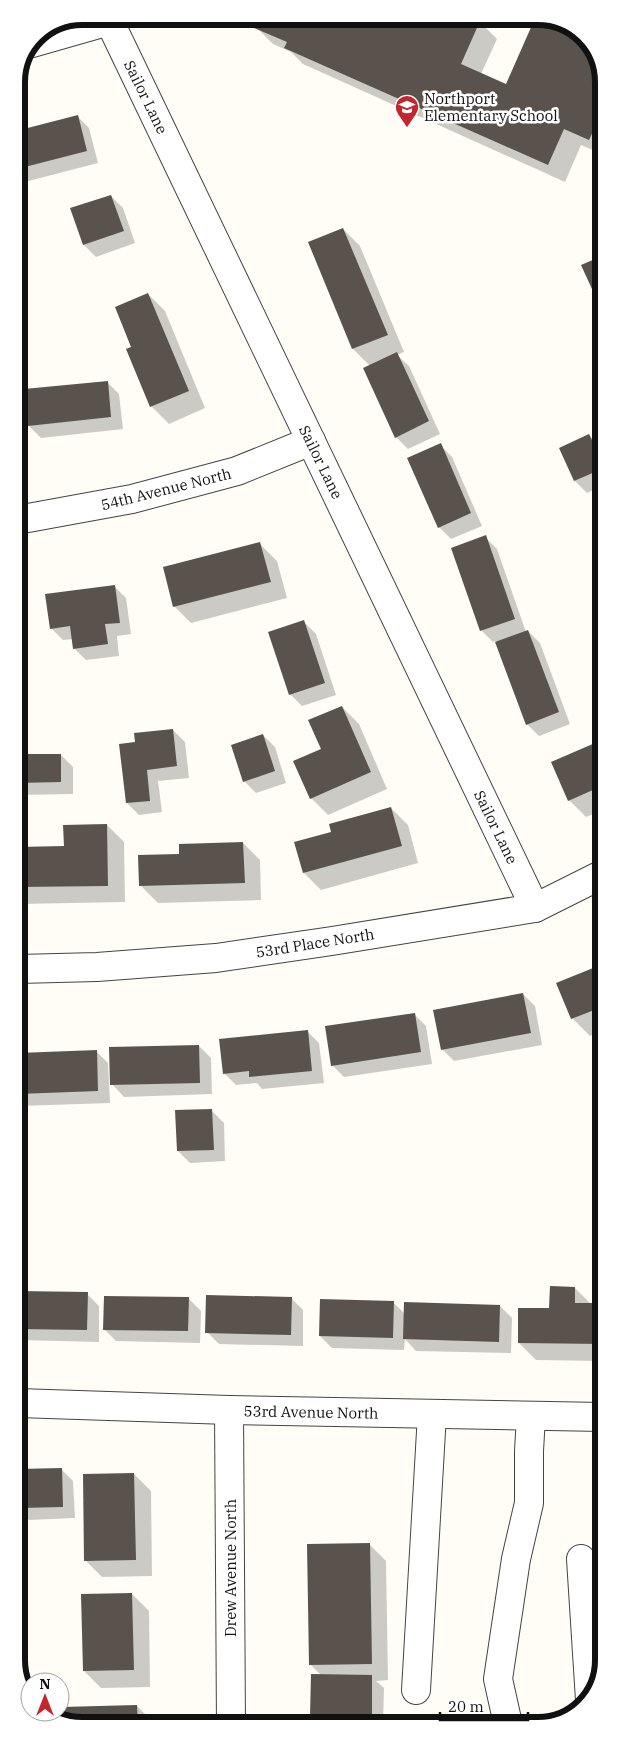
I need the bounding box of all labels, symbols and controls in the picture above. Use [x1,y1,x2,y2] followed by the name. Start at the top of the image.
[120,57,172,137] street label: Sailor Lane
[424,89,558,125] place label: Northport Elementary School
[394,94,420,128] school or university icon: Northport Elementary School
[295,422,347,502] street label: Sailor Lane
[99,464,233,514] street label: 54th Avenue North
[470,787,522,867] street label: Sailor Lane
[254,924,376,962] street label: 53rd Place North
[243,1401,379,1423] street label: 53rd Avenue North
[221,1499,240,1637] street label: Drew Avenue North
[20,1672,70,1722] north arrow
[39,1675,51,1693] text: N
[440,1690,528,1722] scale bar
[448,1697,484,1716] text: 20 m

